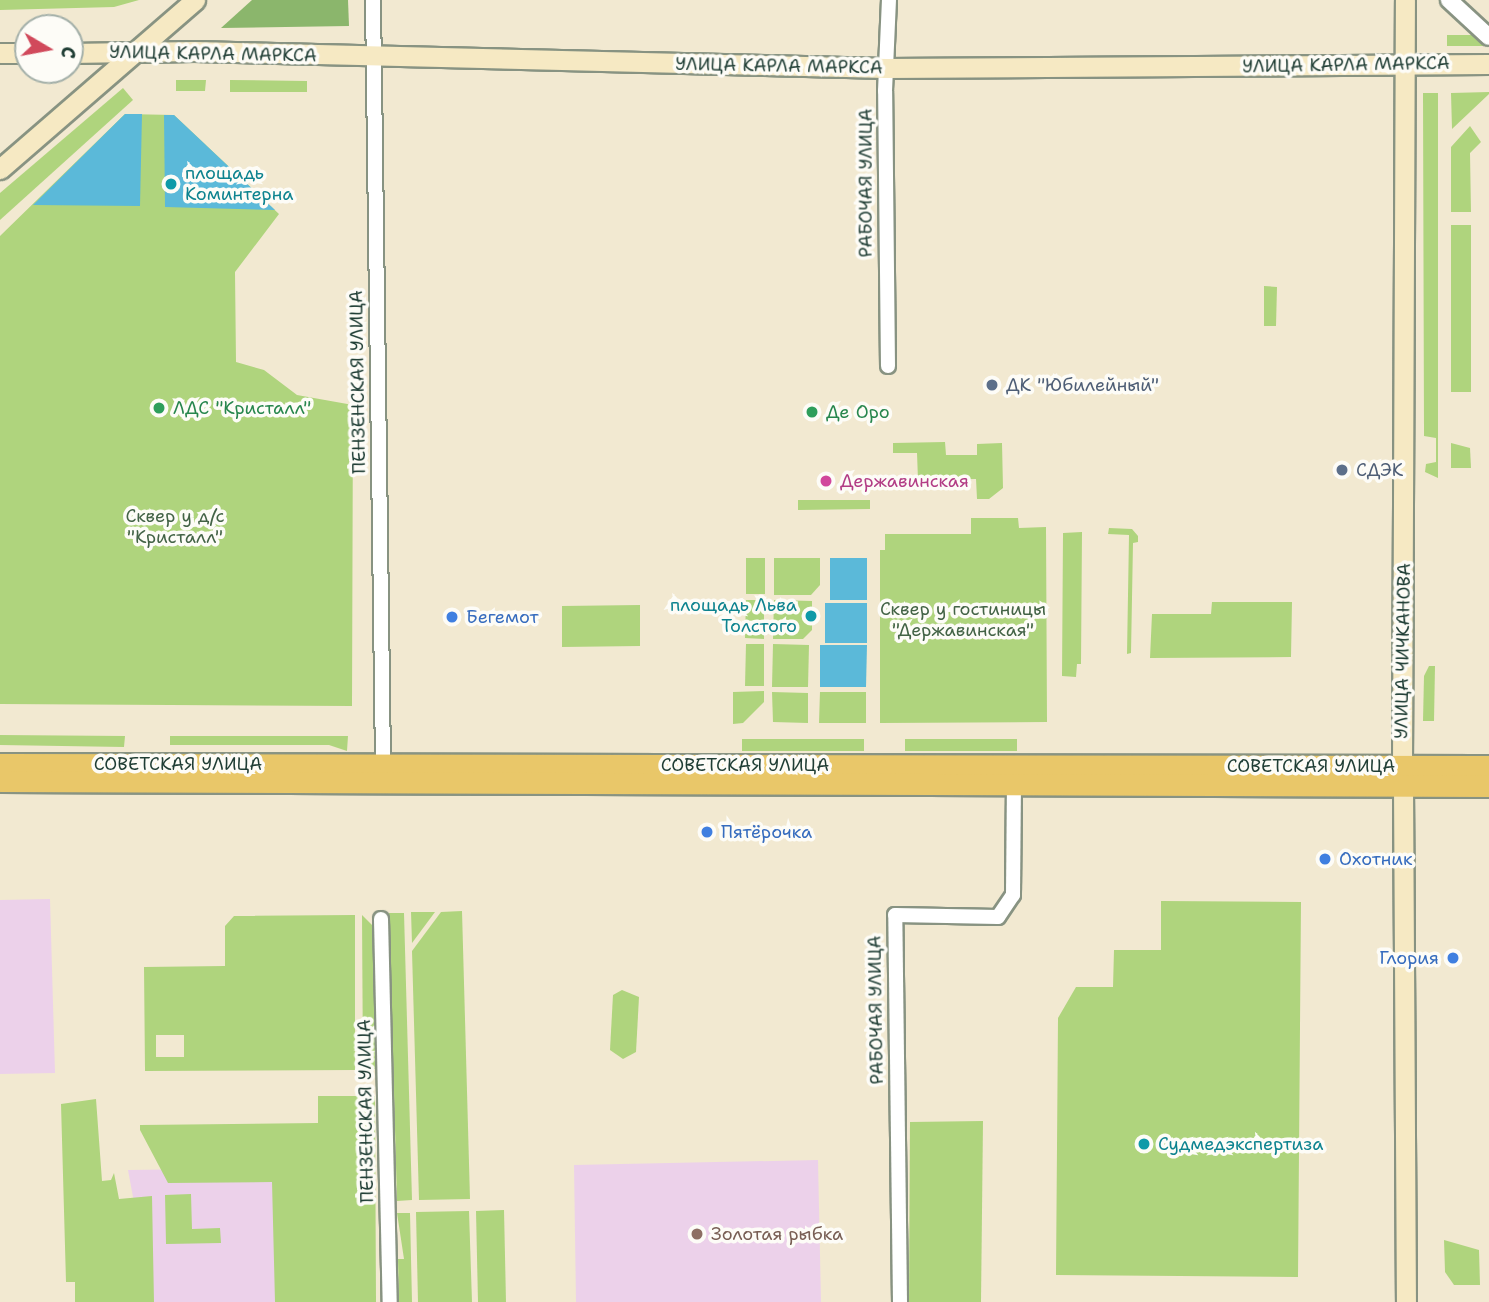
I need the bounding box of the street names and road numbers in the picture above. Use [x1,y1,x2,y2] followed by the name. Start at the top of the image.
[109,41,317,67] street label: УЛИЦА КАРЛА МАРКСА
[1242,52,1450,78] street label: УЛИЦА КАРЛА МАРКСА
[675,53,883,79] street label: УЛИЦА КАРЛА МАРКСА
[855,108,877,258] street label: РАБОЧАЯ УЛИЦА
[346,290,370,474] street label: ПЕНЗЕНСКАЯ УЛИЦА
[1391,563,1415,739] street label: УЛИЦА ЧИЧКАНОВА
[94,753,262,775] street label: СОВЕТСКАЯ УЛИЦА
[661,754,829,776] street label: СОВЕТСКАЯ УЛИЦА
[1227,755,1395,777] street label: СОВЕТСКАЯ УЛИЦА
[864,935,888,1085] street label: РАБОЧАЯ УЛИЦА
[354,1019,378,1203] street label: ПЕНЗЕНСКАЯ УЛИЦА

